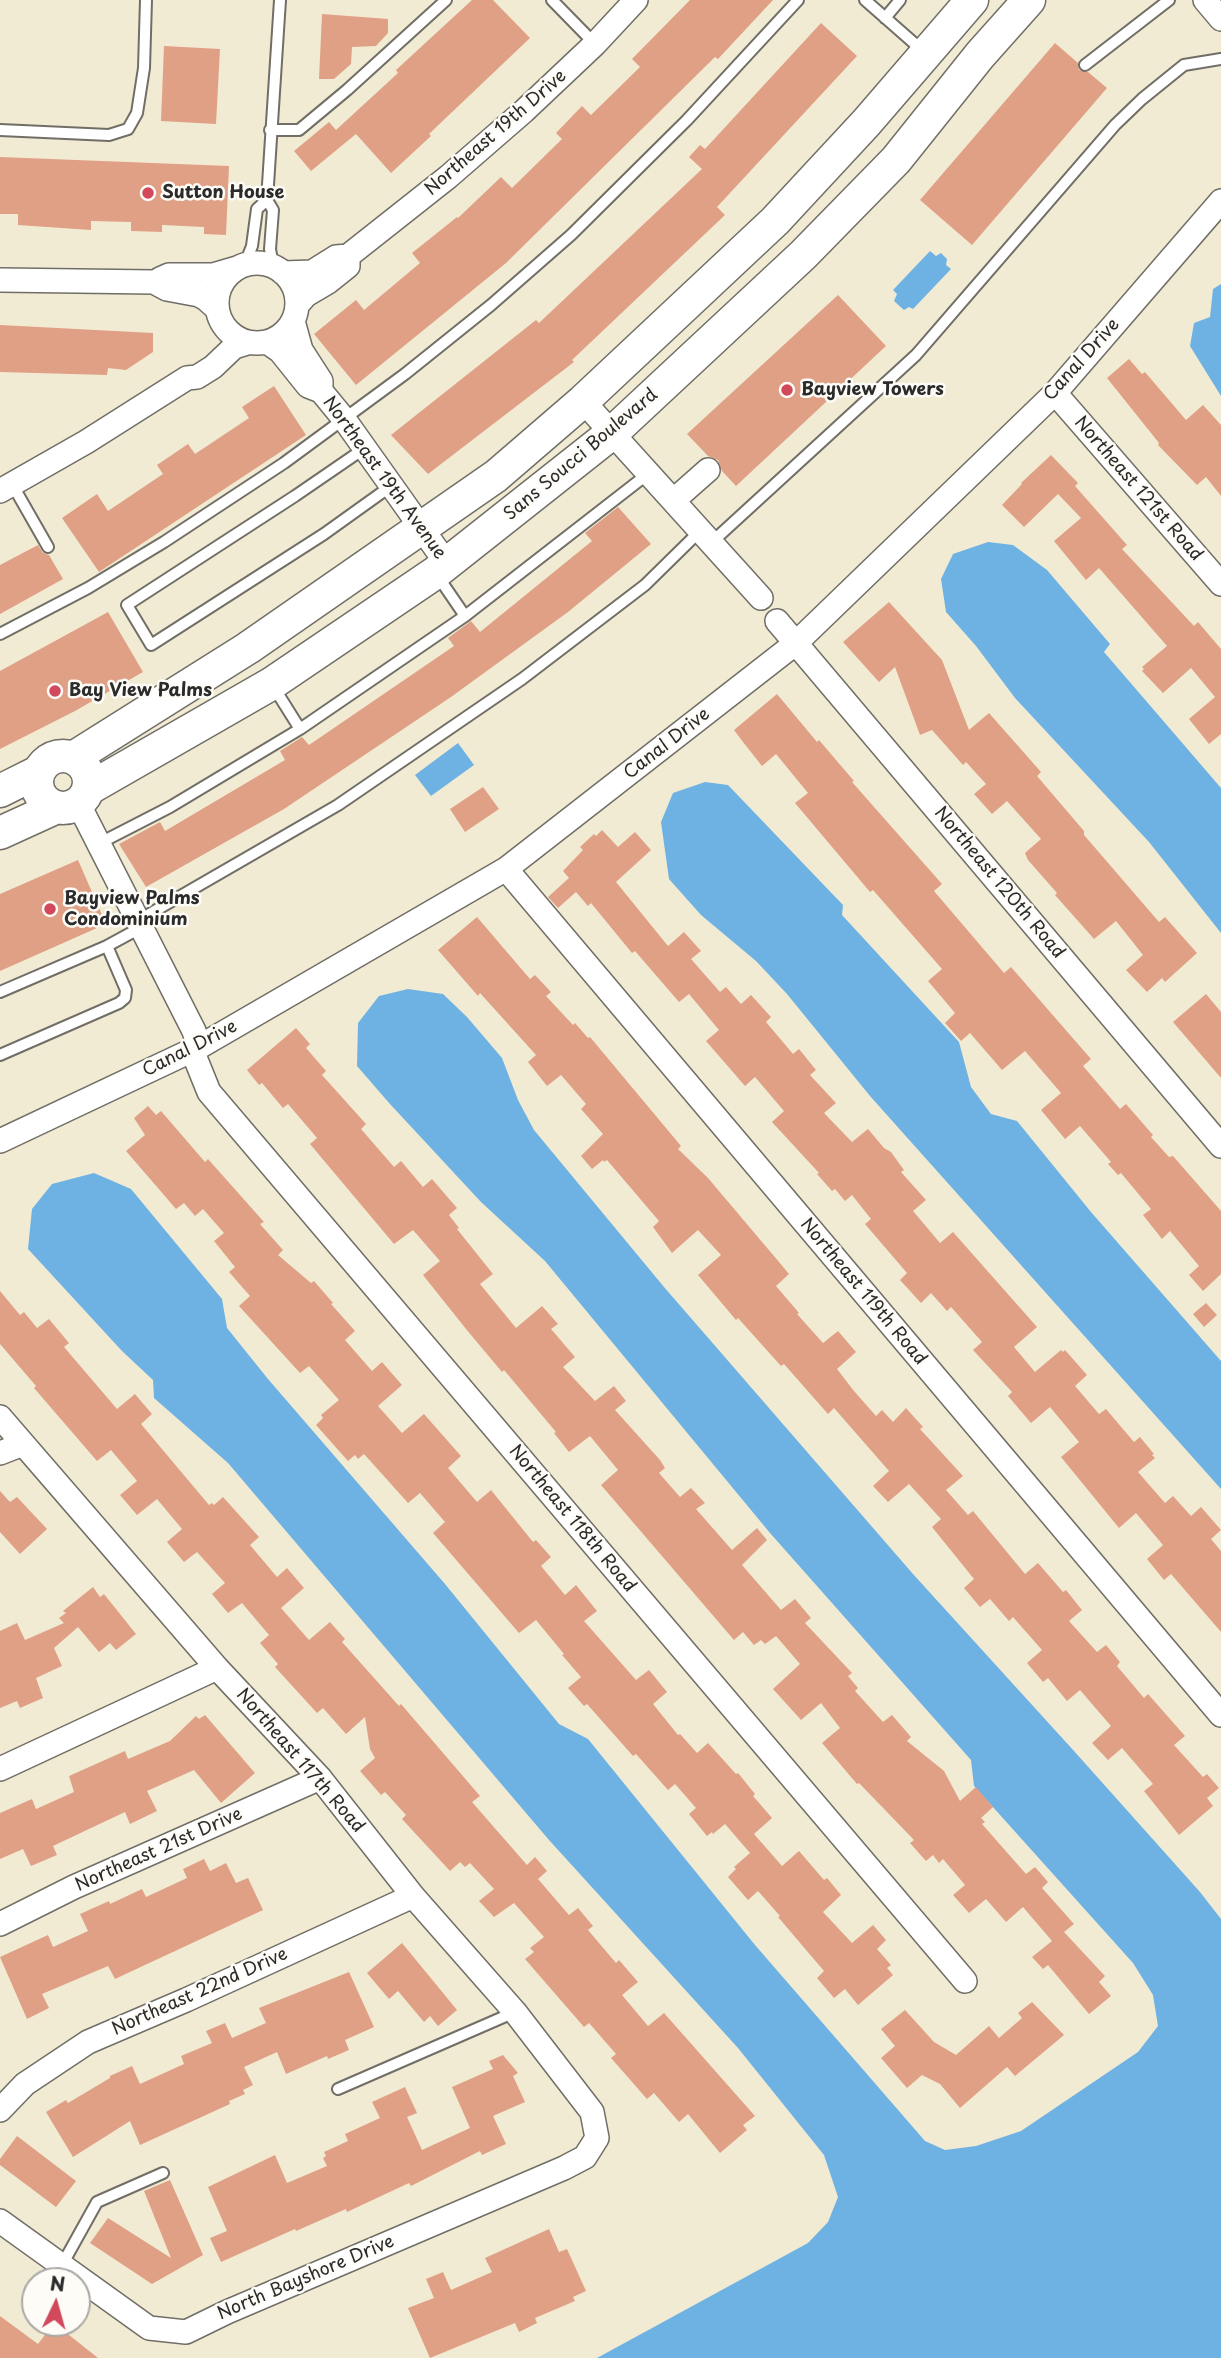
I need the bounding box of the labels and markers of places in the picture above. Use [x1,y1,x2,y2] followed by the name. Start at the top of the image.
[162,182,284,204] place label: Sutton House
[140,185,156,201] marker: Sutton House
[801,379,944,401] place label: Bayview Towers
[779,382,795,398] marker: Bayview Towers
[69,680,212,702] place label: Bay View Palms
[47,683,63,699] marker: Bay View Palms
[64,888,200,930] place label: Bayview Palms Condominium
[42,901,58,917] marker: Bayview Palms Condominium

